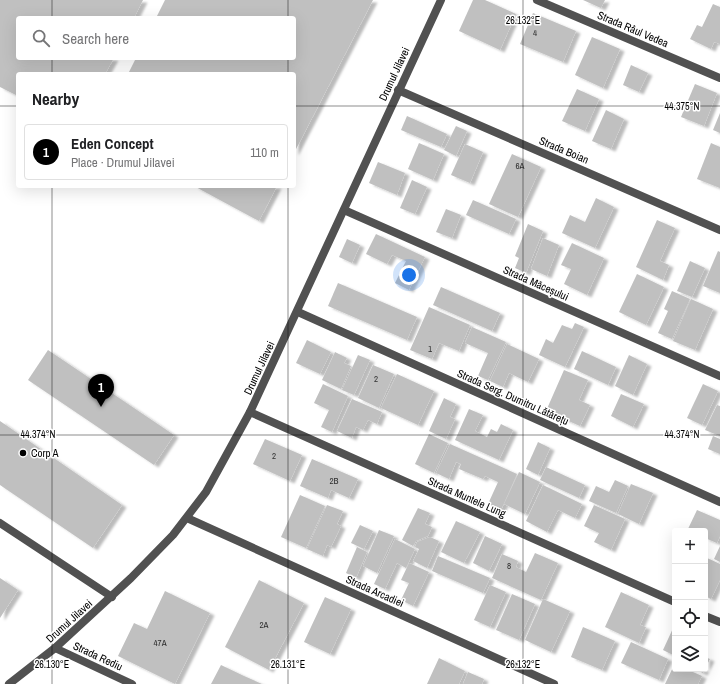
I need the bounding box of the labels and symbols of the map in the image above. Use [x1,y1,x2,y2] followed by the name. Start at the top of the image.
[595,8,671,50] street label: Strada Râul Vedea
[506,14,540,27] text: 26.132°E
[533,27,537,39] house number: 4
[375,45,413,103] street label: Drumul Jilavei
[665,100,700,113] text: 44.375°N
[537,133,591,167] street label: Strada Boian
[515,160,525,172] house number: 6A
[501,262,571,304] street label: Strada Măceșului
[399,265,419,285] your location
[240,339,278,397] street label: Drumul Jilavei
[428,343,432,355] house number: 1
[455,366,571,428] street label: Strada Serg. Dumitru Lătărețu
[374,373,378,385] house number: 2
[88,374,114,407] pin: 1
[21,428,56,441] text: 44.374°N
[665,428,700,441] text: 44.374°N
[31,446,60,460] place label: Corp A
[18,448,28,458] marker: Corp A
[272,450,276,462] house number: 2
[426,474,508,520] street label: Strada Muntele Lung
[329,475,339,487] house number: 2B
[507,560,511,572] house number: 8
[344,572,406,610] street label: Strada Arcadiei
[43,597,95,645] street label: Drumul Jilavei
[259,619,269,631] house number: 2A
[153,637,167,649] house number: 47A
[71,638,125,674] street label: Strada Rediu
[35,658,69,671] text: 26.130°E
[271,658,305,671] text: 26.131°E
[506,658,540,671] text: 26.132°E

